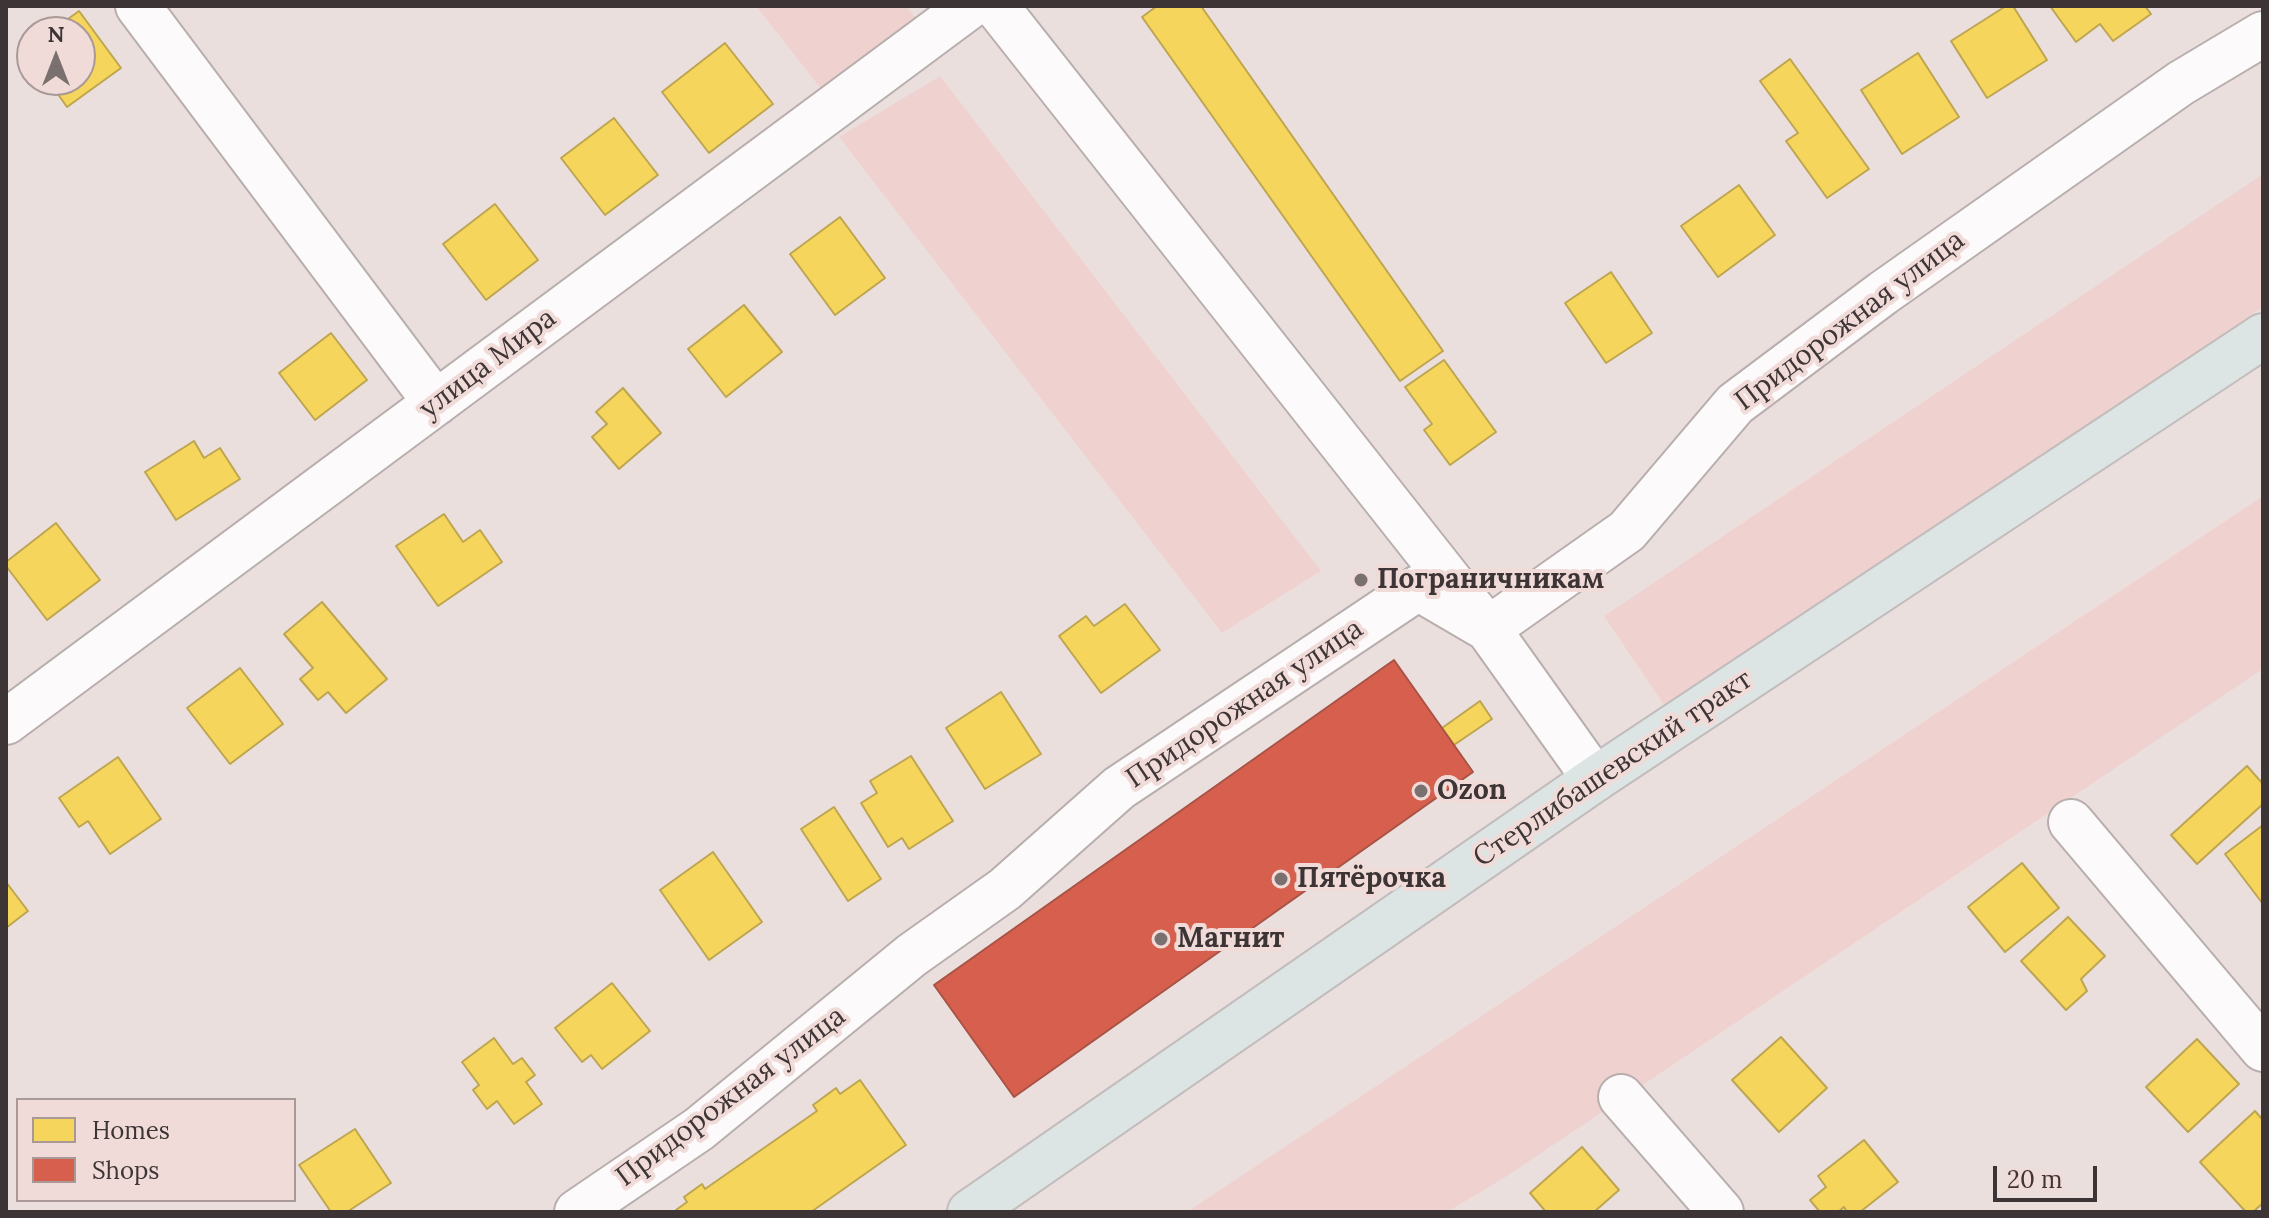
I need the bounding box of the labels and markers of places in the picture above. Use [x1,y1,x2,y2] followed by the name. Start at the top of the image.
[1377,563,1604,597] place label: Пограничникам
[1352,571,1370,589] marker: Пограничникам
[1437,774,1507,808] place label: Ozon
[1412,782,1430,800] marker: Ozon
[1297,862,1446,896] place label: Пятёрочка
[1272,870,1290,888] marker: Пятёрочка
[1177,922,1284,956] place label: Магнит
[1152,930,1170,948] marker: Магнит

